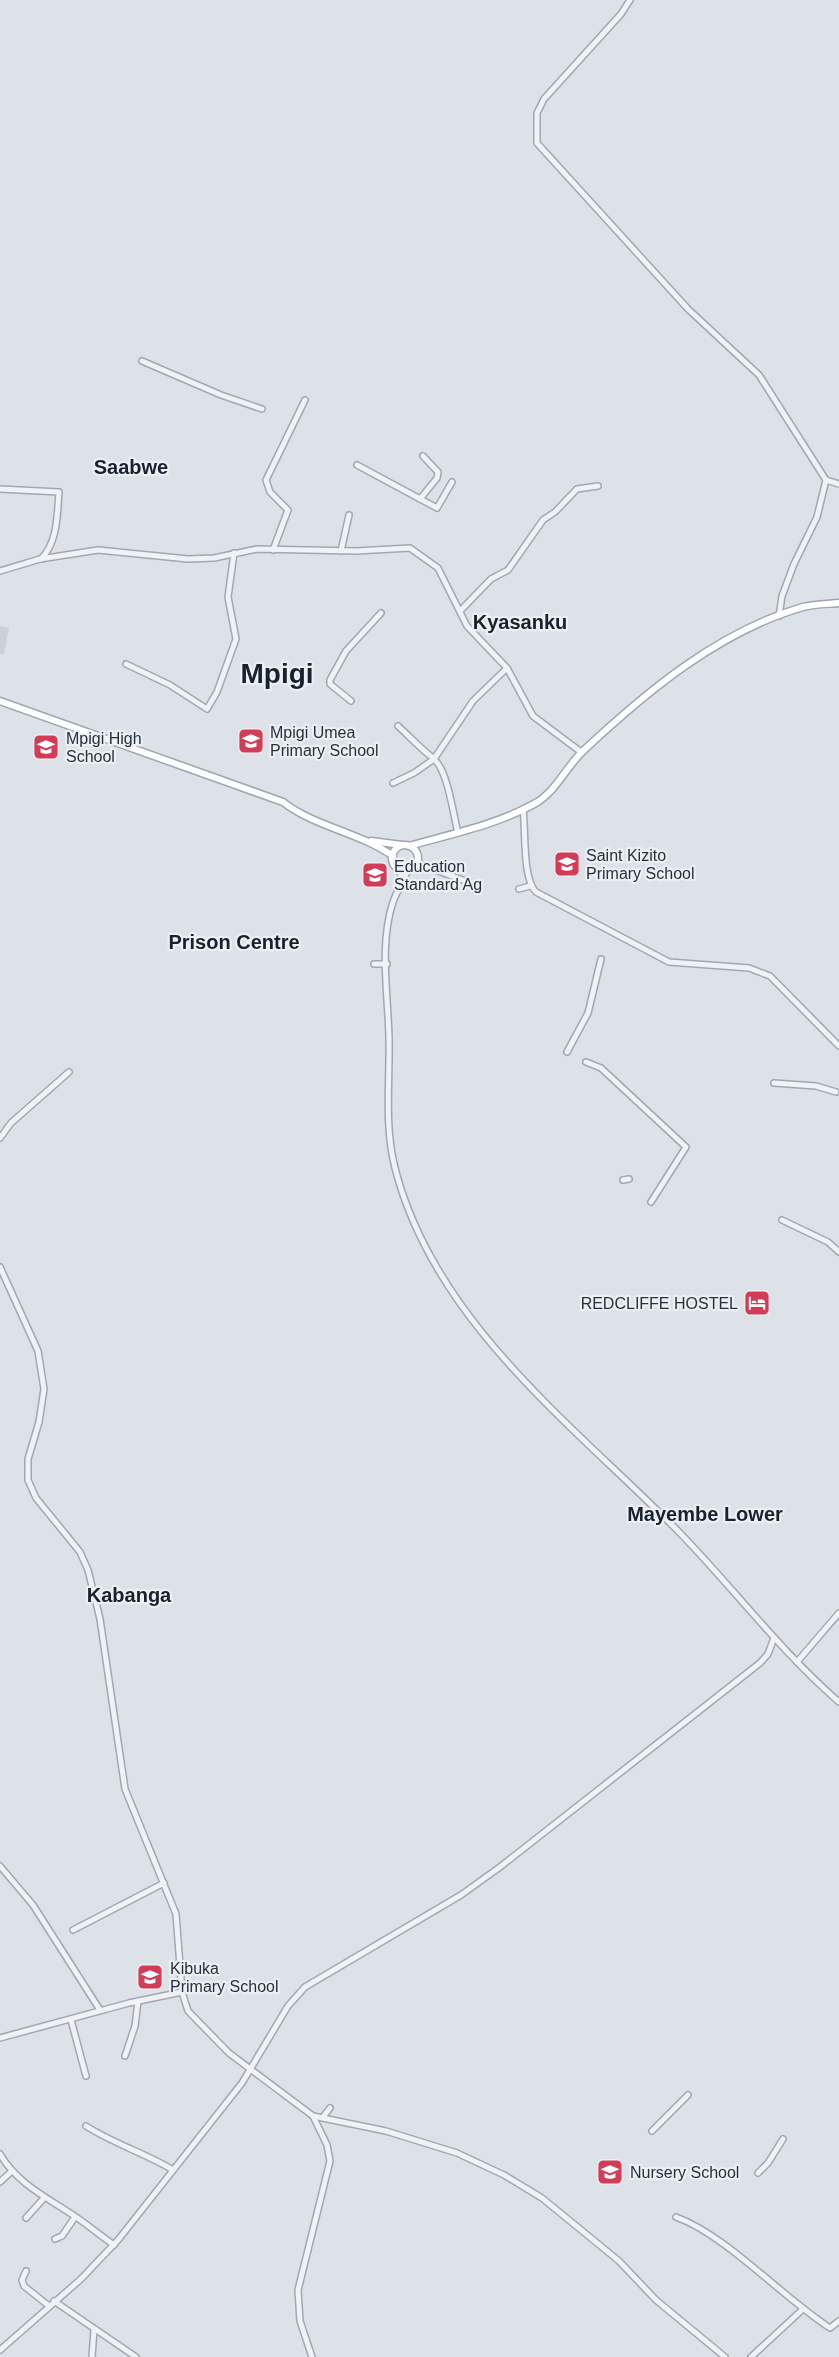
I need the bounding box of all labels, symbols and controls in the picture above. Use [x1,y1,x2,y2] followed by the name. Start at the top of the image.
[94,456,168,478] district label: Saabwe
[473,611,567,633] district label: Kyasanku
[240,658,314,689] district label: Mpigi
[270,724,378,759] place label: Mpigi Umea Primary School
[236,726,266,756] school or university icon: Mpigi Umea Primary School
[66,730,142,765] place label: Mpigi High School
[31,732,61,762] school or university icon: Mpigi High School
[586,847,694,882] place label: Saint Kizito Primary School
[552,849,582,879] school or university icon: Saint Kizito Primary School
[394,858,482,893] place label: Education Standard Ag
[360,860,390,890] school or university icon: Education Standard Ag
[168,931,300,953] district label: Prison Centre
[742,1288,772,1318] hotel icon: REDCLIFFE HOSTEL
[581,1295,738,1312] place label: REDCLIFFE HOSTEL
[627,1503,783,1525] district label: Mayembe Lower
[87,1584,172,1606] district label: Kabanga
[170,1960,278,1995] place label: Kibuka Primary School
[135,1962,165,1992] school or university icon: Kibuka Primary School
[595,2157,625,2187] school or university icon: Nursery School
[630,2164,739,2181] place label: Nursery School

